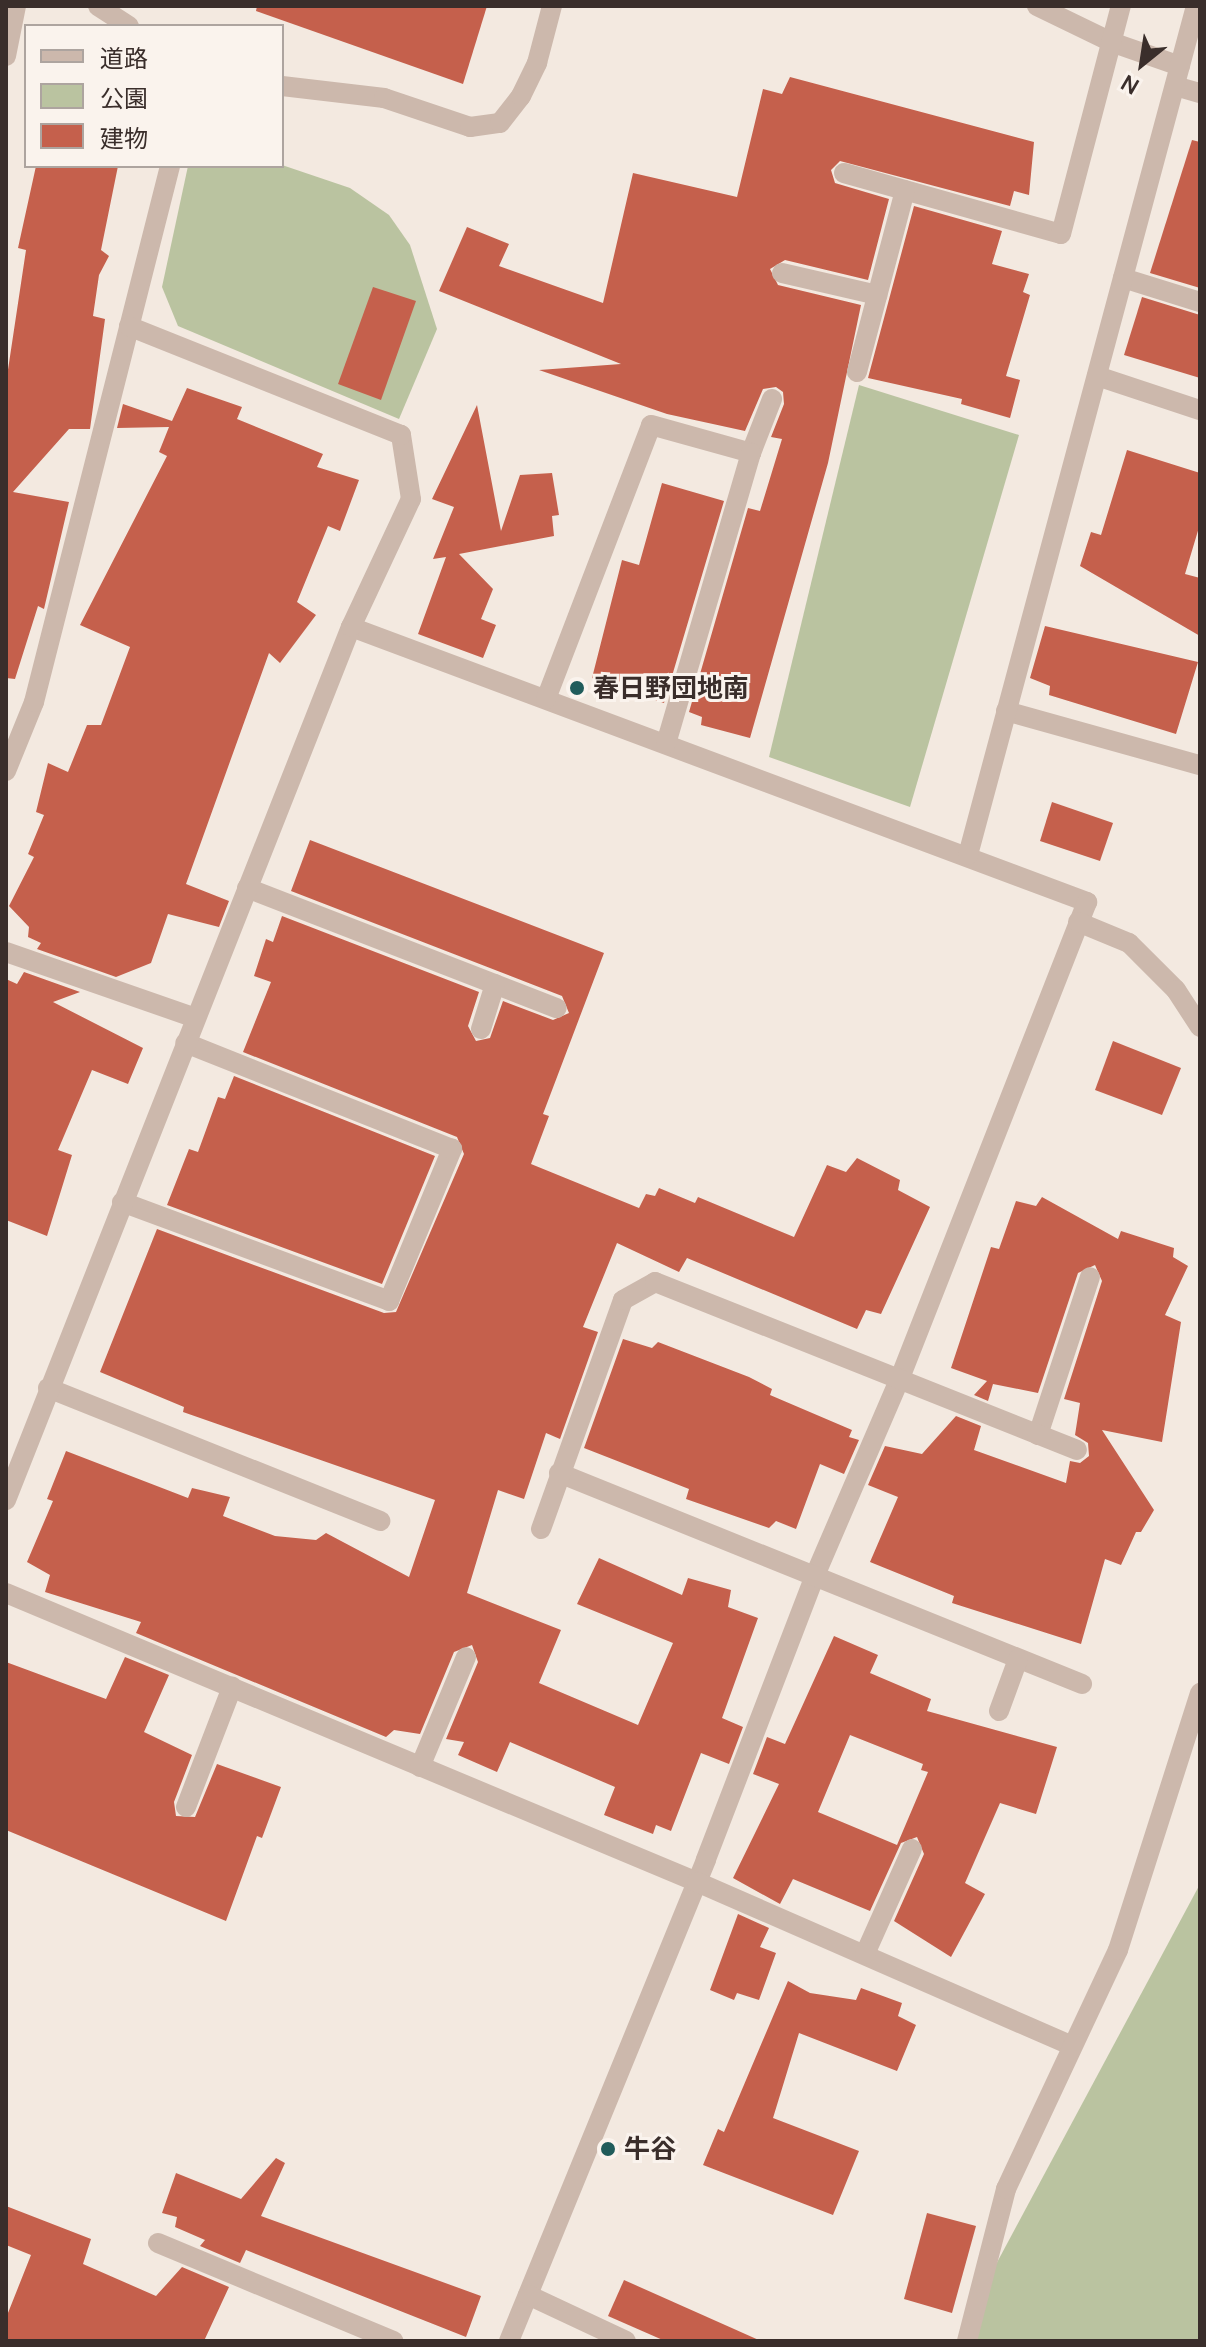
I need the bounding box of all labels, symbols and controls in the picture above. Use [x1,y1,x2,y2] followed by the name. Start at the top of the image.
[24,24,284,168] legend
[1102,24,1182,104] north arrow
[100,41,148,74] text: 道路
[1116,68,1144,102] text: N
[100,81,148,114] text: 公園
[100,121,148,154] text: 建物
[593,672,749,704] place label: 春日野団地南
[568,679,586,697] marker: 春日野団地南
[624,2133,676,2165] place label: 牛谷
[599,2140,617,2158] marker: 牛谷

